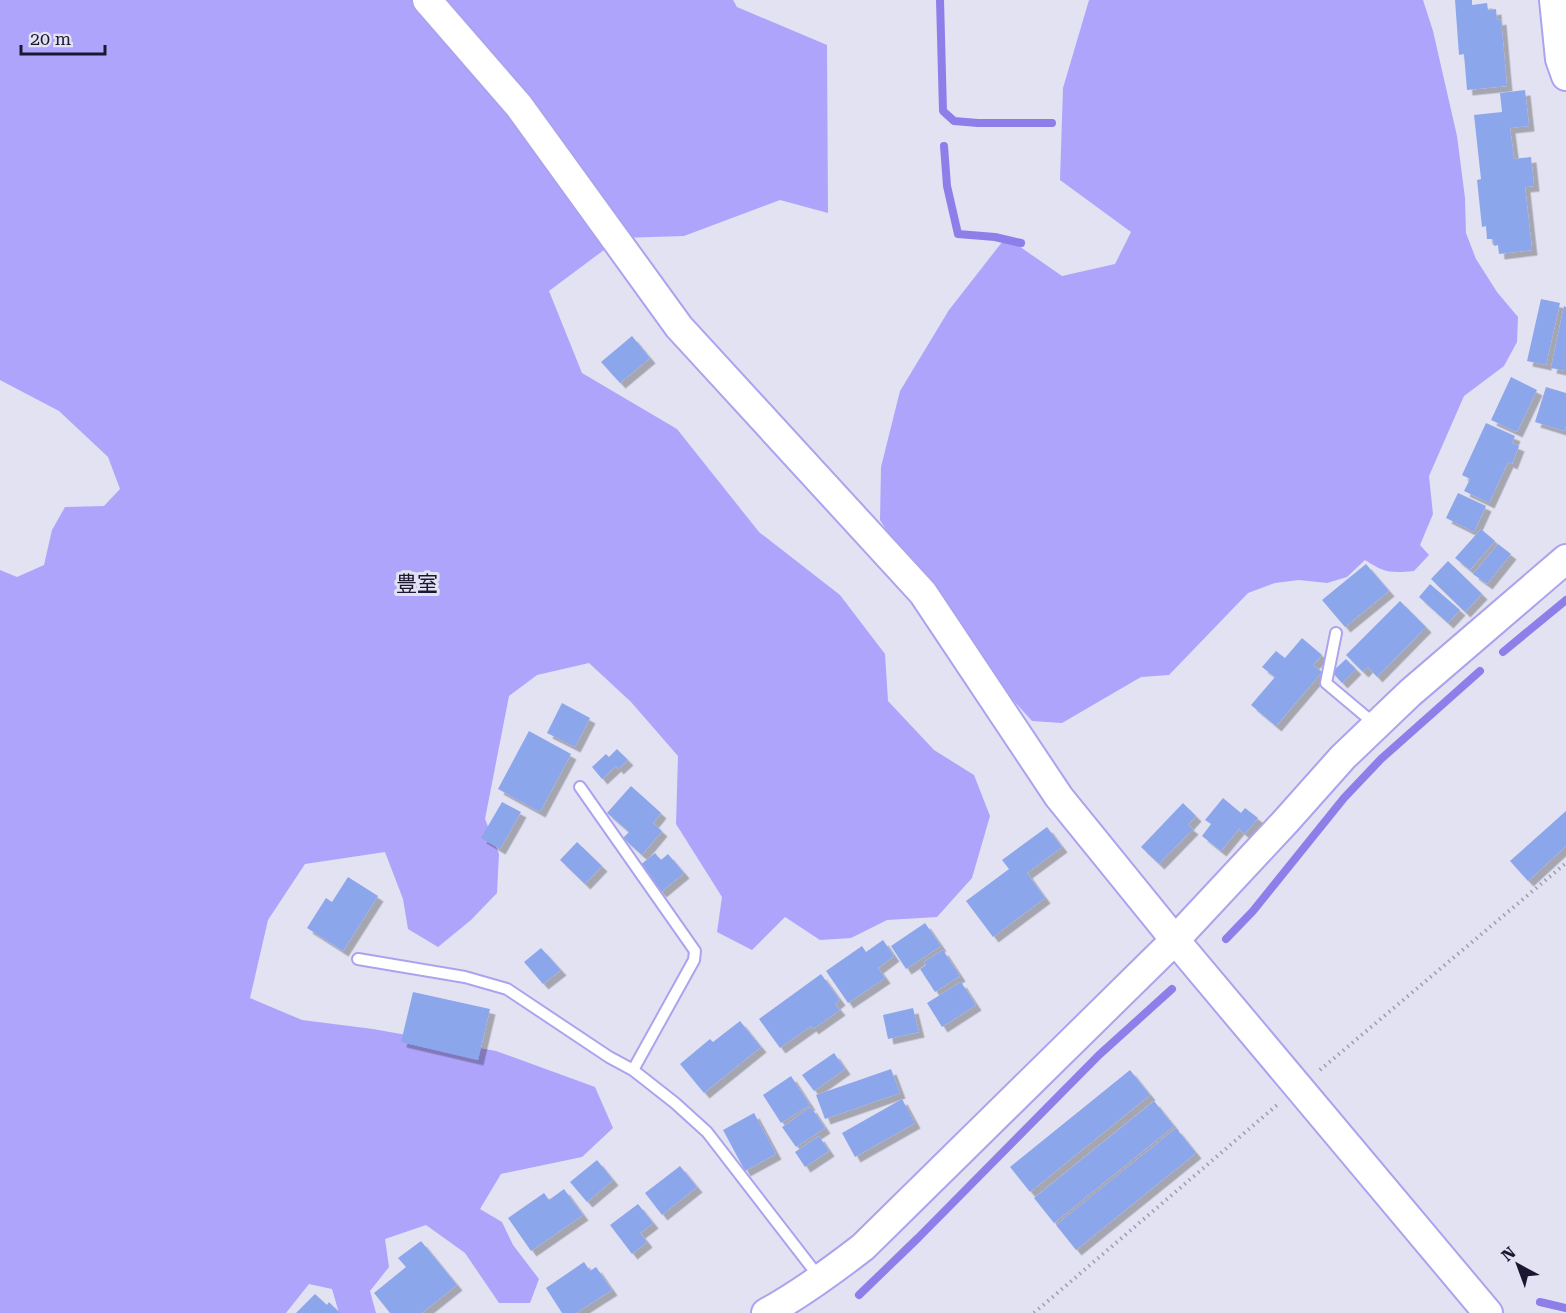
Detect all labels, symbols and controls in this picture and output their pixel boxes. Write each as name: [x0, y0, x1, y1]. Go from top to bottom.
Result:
scale bar: [21, 18, 105, 56]
text: 20 m: [30, 28, 71, 49]
district label: 豊室: [396, 572, 438, 596]
north arrow: [1488, 1235, 1548, 1295]
text: N: [1498, 1243, 1519, 1265]

